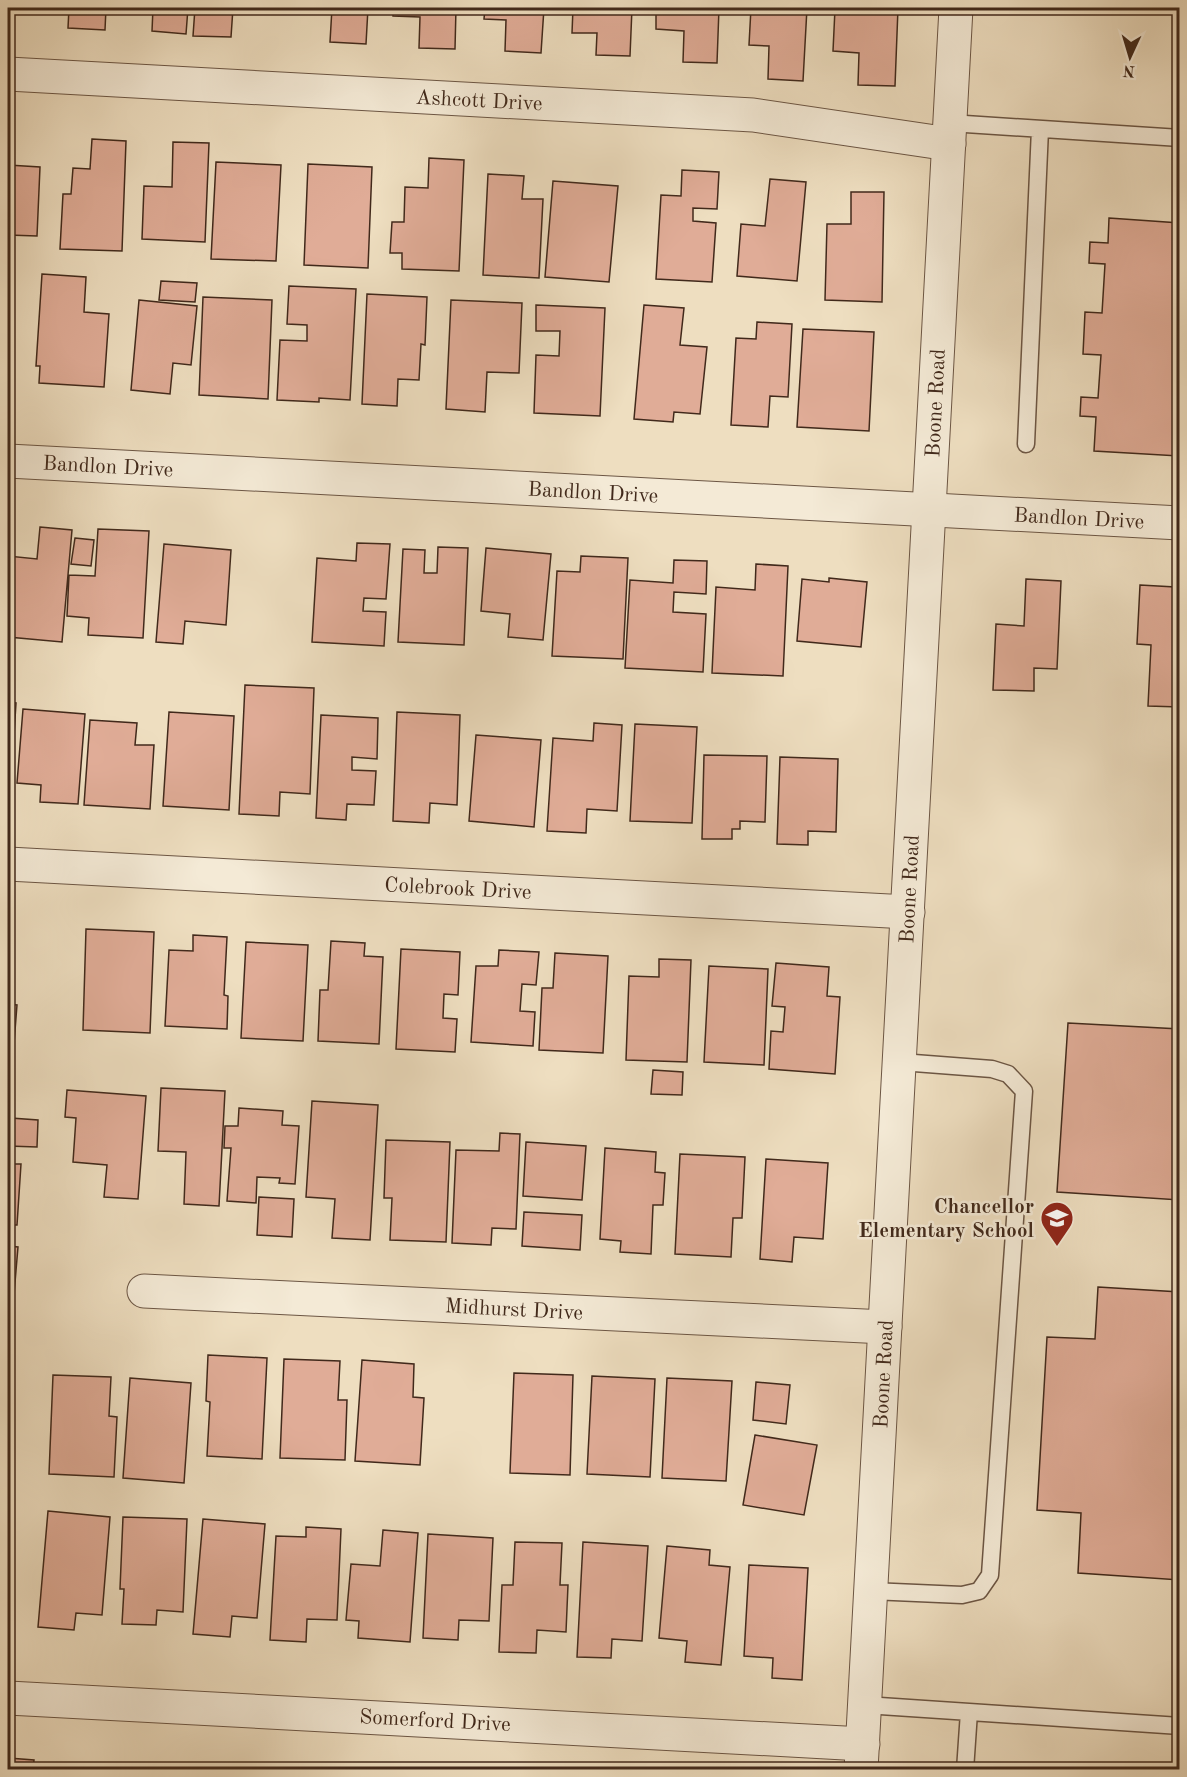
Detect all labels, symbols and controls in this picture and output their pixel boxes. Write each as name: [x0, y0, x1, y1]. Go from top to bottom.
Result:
north arrow: [1100, 27, 1160, 87]
text: N: [1122, 62, 1136, 78]
street label: Ashcott Drive: [415, 88, 543, 115]
street label: Boone Road: [923, 348, 950, 458]
street label: Bandlon Drive: [42, 454, 174, 481]
street label: Bandlon Drive: [527, 480, 659, 507]
street label: Bandlon Drive: [1013, 506, 1145, 533]
street label: Boone Road: [897, 834, 924, 944]
street label: Colebrook Drive: [384, 875, 532, 904]
place label: Chancellor Elementary School: [858, 1197, 1034, 1242]
school or university icon: Chancellor Elementary School: [1039, 1200, 1075, 1247]
street label: Midhurst Drive: [444, 1296, 584, 1325]
street label: Boone Road: [871, 1319, 898, 1429]
street label: Somerford Drive: [359, 1707, 511, 1736]

